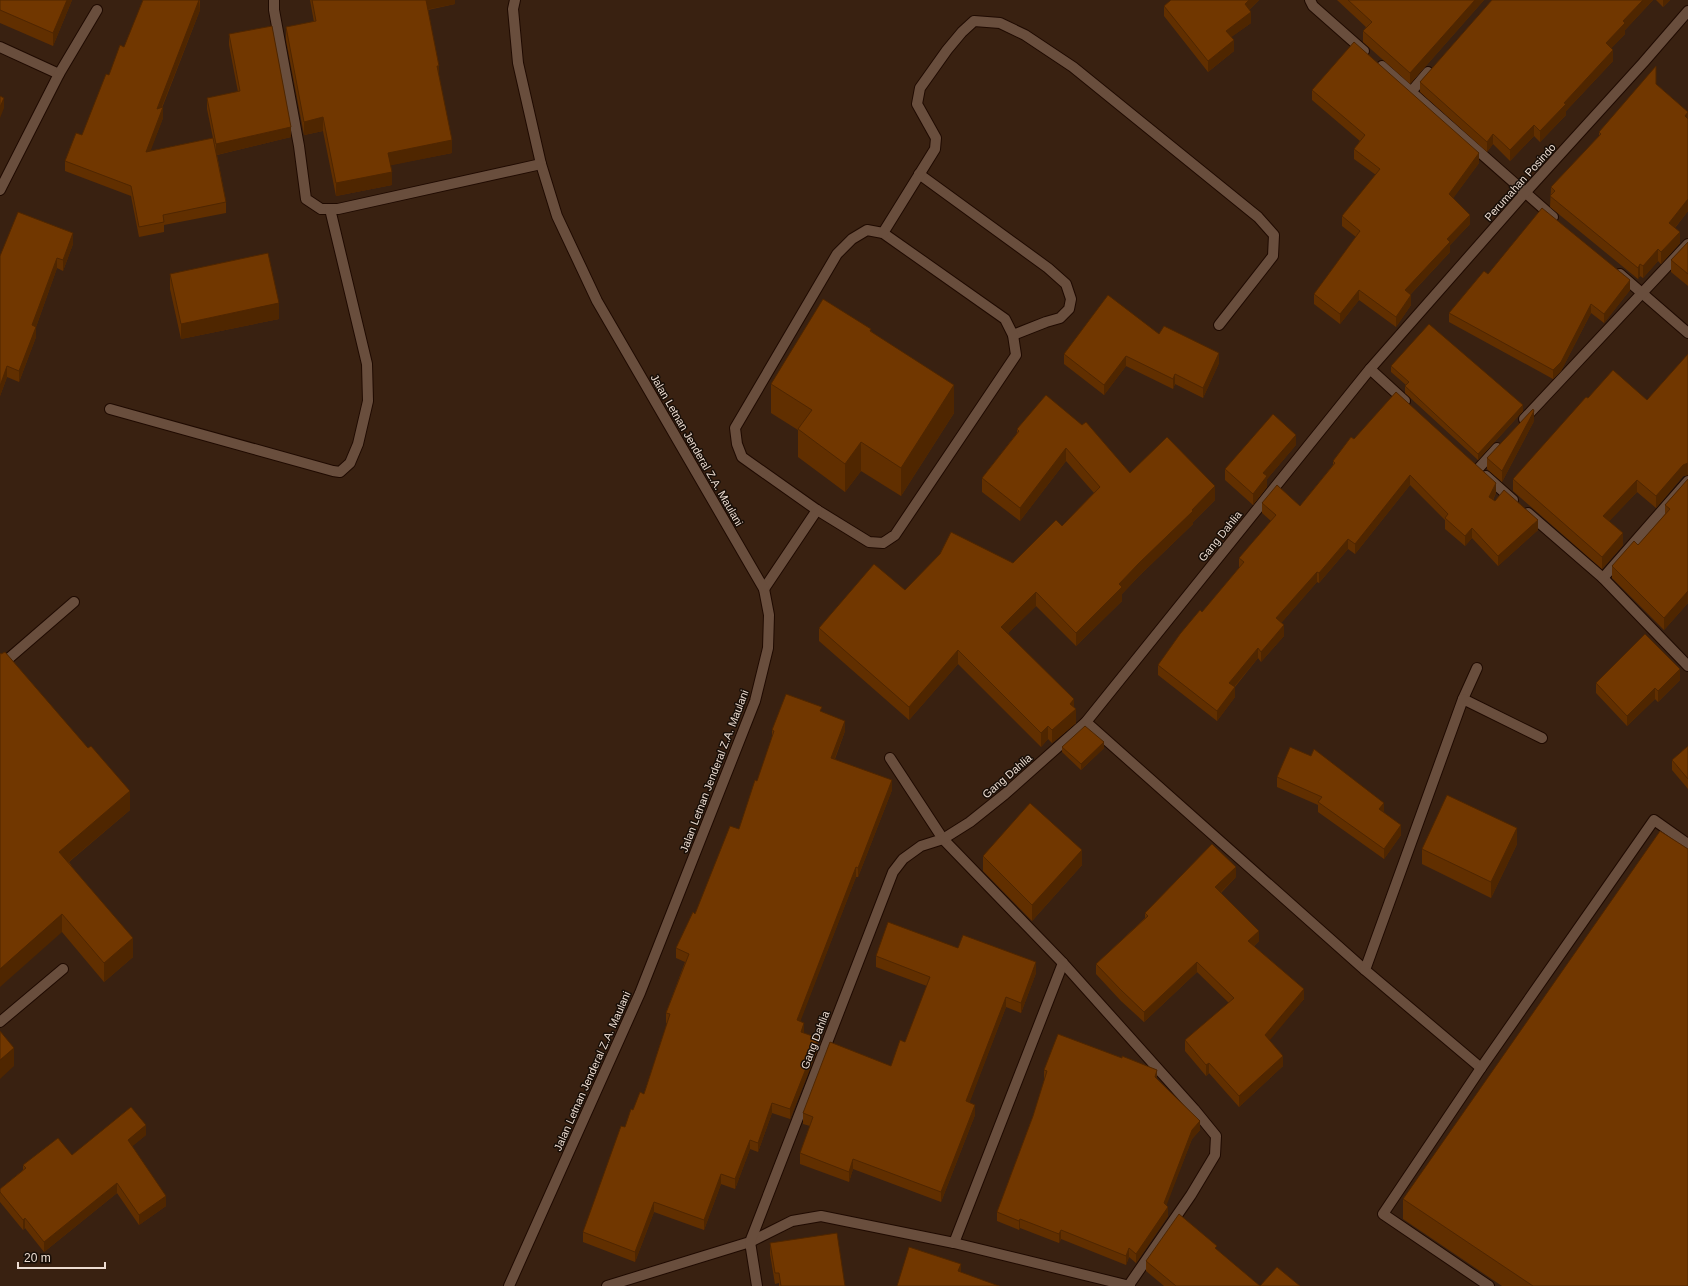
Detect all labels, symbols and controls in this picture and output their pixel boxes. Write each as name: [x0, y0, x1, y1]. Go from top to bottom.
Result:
street label: Perumahan Posindo: [1482, 141, 1558, 223]
street label: Jalan Letnan Jenderal Z.A. Maulani: [649, 372, 745, 528]
street label: Gang Dahlia: [1196, 508, 1244, 564]
street label: Jalan Letnan Jenderal Z.A. Maulani: [677, 688, 751, 854]
street label: Gang Dahlia: [980, 751, 1035, 801]
street label: Jalan Letnan Jenderal Z.A. Maulani: [551, 990, 633, 1152]
street label: Gang Dahlia: [798, 1008, 832, 1071]
scale bar: [18, 1244, 105, 1270]
text: 20 m: [24, 1251, 51, 1265]

